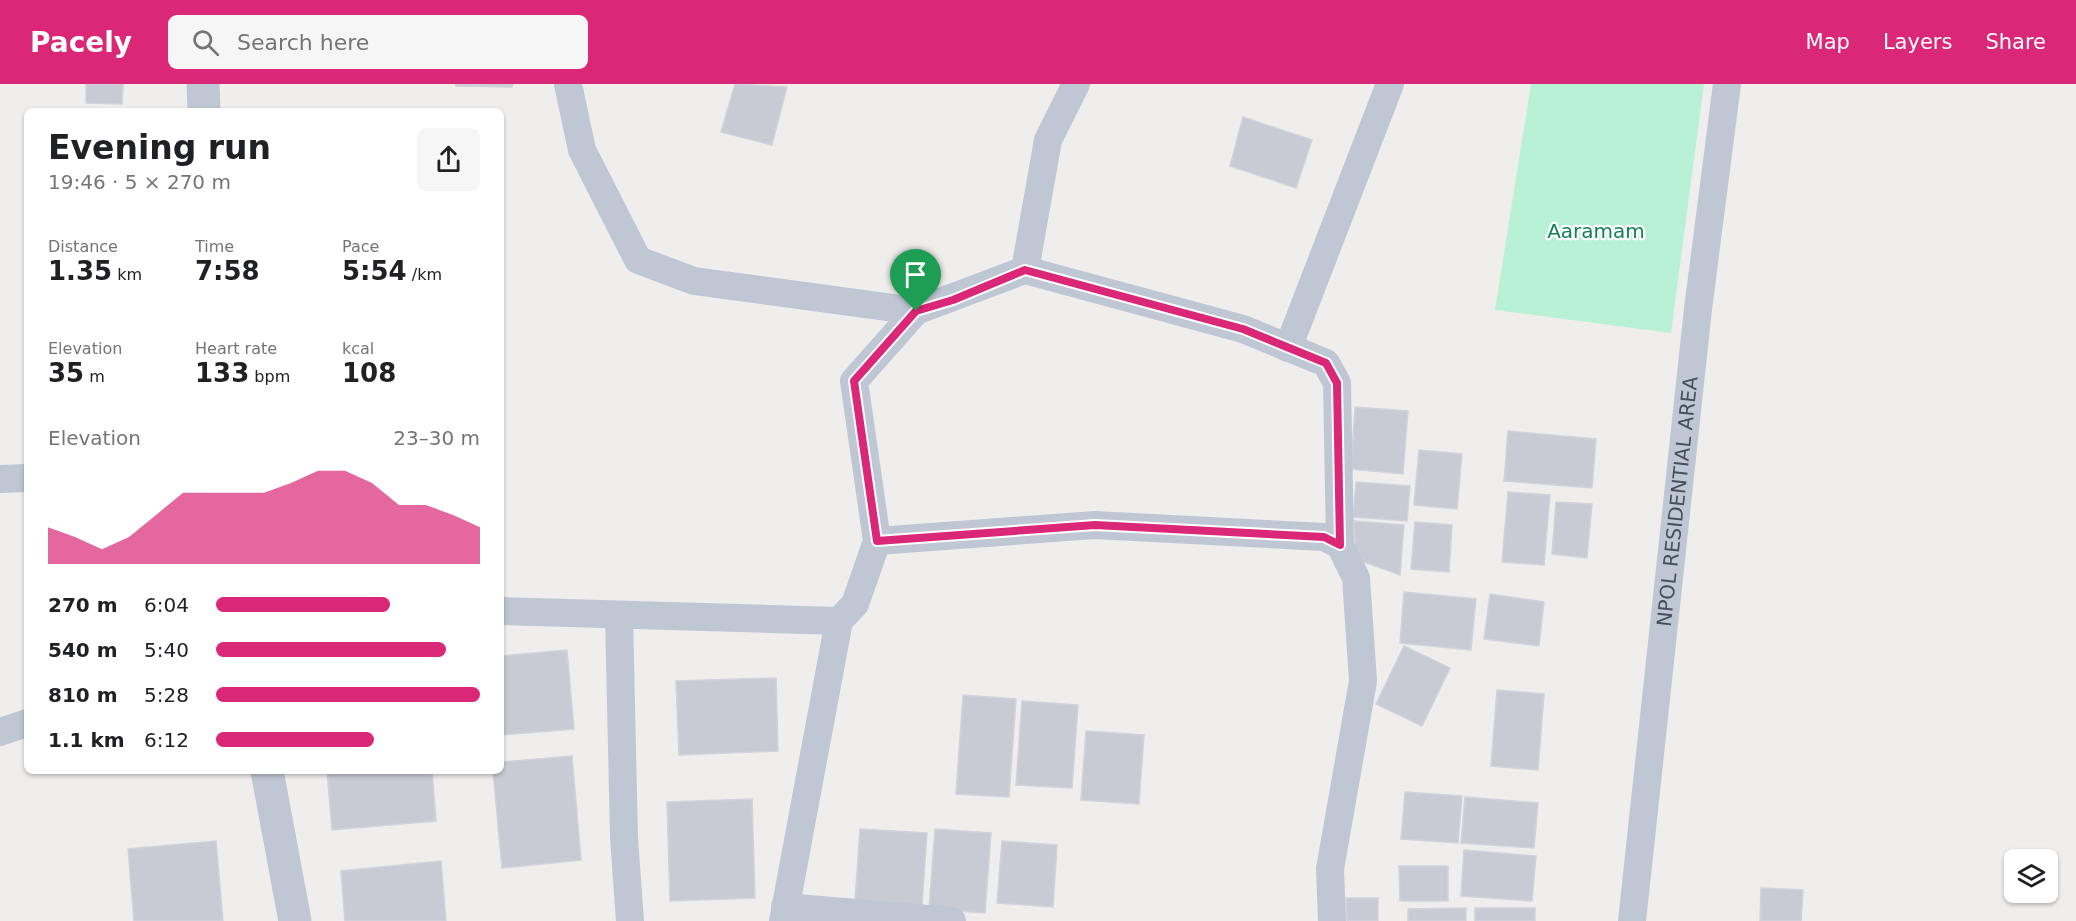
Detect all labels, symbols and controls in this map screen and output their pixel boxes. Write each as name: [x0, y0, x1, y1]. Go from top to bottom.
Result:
search box: [168, 15, 588, 69]
text: Pacely: [30, 26, 132, 59]
icon: search: [189, 26, 222, 59]
text: Search here: [237, 30, 369, 55]
text: Map: [1806, 30, 1850, 54]
text: Layers: [1883, 30, 1952, 54]
text: Share: [1985, 30, 2046, 54]
text: Evening run: [48, 128, 271, 167]
button: share: [417, 128, 480, 191]
text: 19:46 · 5 × 270 m: [48, 170, 231, 194]
park label: Aaramam: [1547, 219, 1645, 243]
text: Distance: [48, 237, 118, 256]
text: Time: [195, 237, 234, 256]
text: Pace: [342, 237, 379, 256]
pin: [890, 249, 941, 311]
text: 1.35: [48, 256, 112, 286]
text: 7:58: [195, 256, 260, 286]
text: 5:54: [342, 256, 407, 286]
icon: arrive: [899, 258, 932, 291]
text: km: [112, 265, 142, 284]
text: /km: [407, 265, 442, 284]
text: Elevation: [48, 339, 122, 358]
text: Heart rate: [195, 339, 277, 358]
text: kcal: [342, 339, 374, 358]
text: 35: [48, 358, 84, 388]
text: 133: [195, 358, 249, 388]
text: 108: [342, 358, 396, 388]
text: m: [84, 367, 105, 386]
text: bpm: [249, 367, 290, 386]
street label: NPOL RESIDENTIAL AREA: [1652, 375, 1703, 628]
text: Elevation: [48, 426, 141, 450]
text: 23–30 m: [393, 426, 480, 450]
text: 270 m: [48, 593, 118, 617]
text: 6:04: [144, 593, 189, 617]
text: 540 m: [48, 638, 118, 662]
text: 5:40: [144, 638, 189, 662]
text: 810 m: [48, 683, 118, 707]
text: 5:28: [144, 683, 189, 707]
text: 1.1 km: [48, 728, 125, 752]
text: 6:12: [144, 728, 189, 752]
map controls: [2004, 849, 2058, 903]
button: layers: [2004, 849, 2058, 903]

